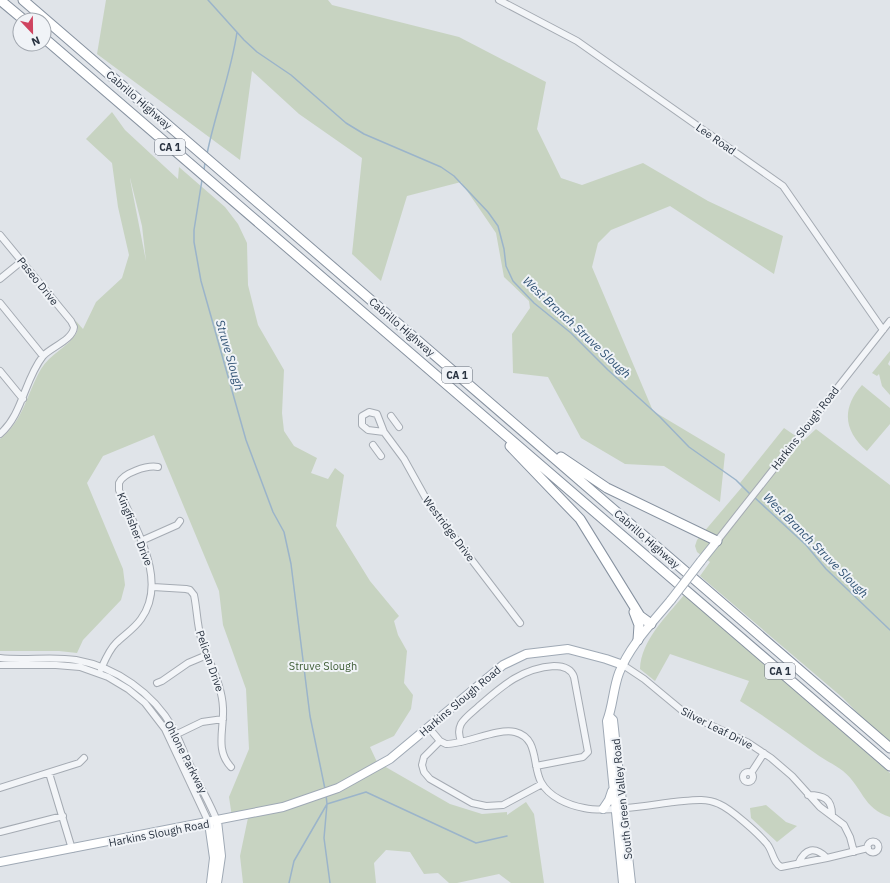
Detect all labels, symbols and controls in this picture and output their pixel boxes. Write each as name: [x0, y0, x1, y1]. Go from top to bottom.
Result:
north arrow: [12, 12, 52, 52]
text: N: [29, 33, 42, 49]
street label: Cabrillo Highway: [103, 68, 175, 133]
street label: Lee Road: [693, 120, 739, 158]
road number: CA 1: [155, 139, 185, 155]
street label: Paseo Drive: [14, 254, 62, 308]
water label: West Branch Struve Slough: [520, 273, 634, 381]
street label: Cabrillo Highway: [366, 295, 438, 360]
water label: Struve Slough: [213, 318, 247, 392]
road number: CA 1: [442, 367, 472, 383]
street label: Harkins Slough Road: [768, 383, 842, 473]
water label: West Branch Struve Slough: [760, 489, 872, 601]
street label: Kingfisher Drive: [114, 490, 156, 568]
street label: Westridge Drive: [420, 494, 478, 564]
street label: Cabrillo Highway: [611, 507, 683, 572]
street label: Pelican Drive: [193, 628, 227, 694]
park label: Struve Slough: [289, 659, 357, 673]
street label: Harkins Slough Road: [416, 663, 504, 739]
road number: CA 1: [765, 663, 795, 679]
street label: Silver Leaf Drive: [679, 704, 755, 752]
street label: Ohlone Parkway: [162, 718, 211, 796]
street label: South Green Valley Road: [609, 738, 635, 860]
street label: Harkins Slough Road: [108, 816, 210, 850]

